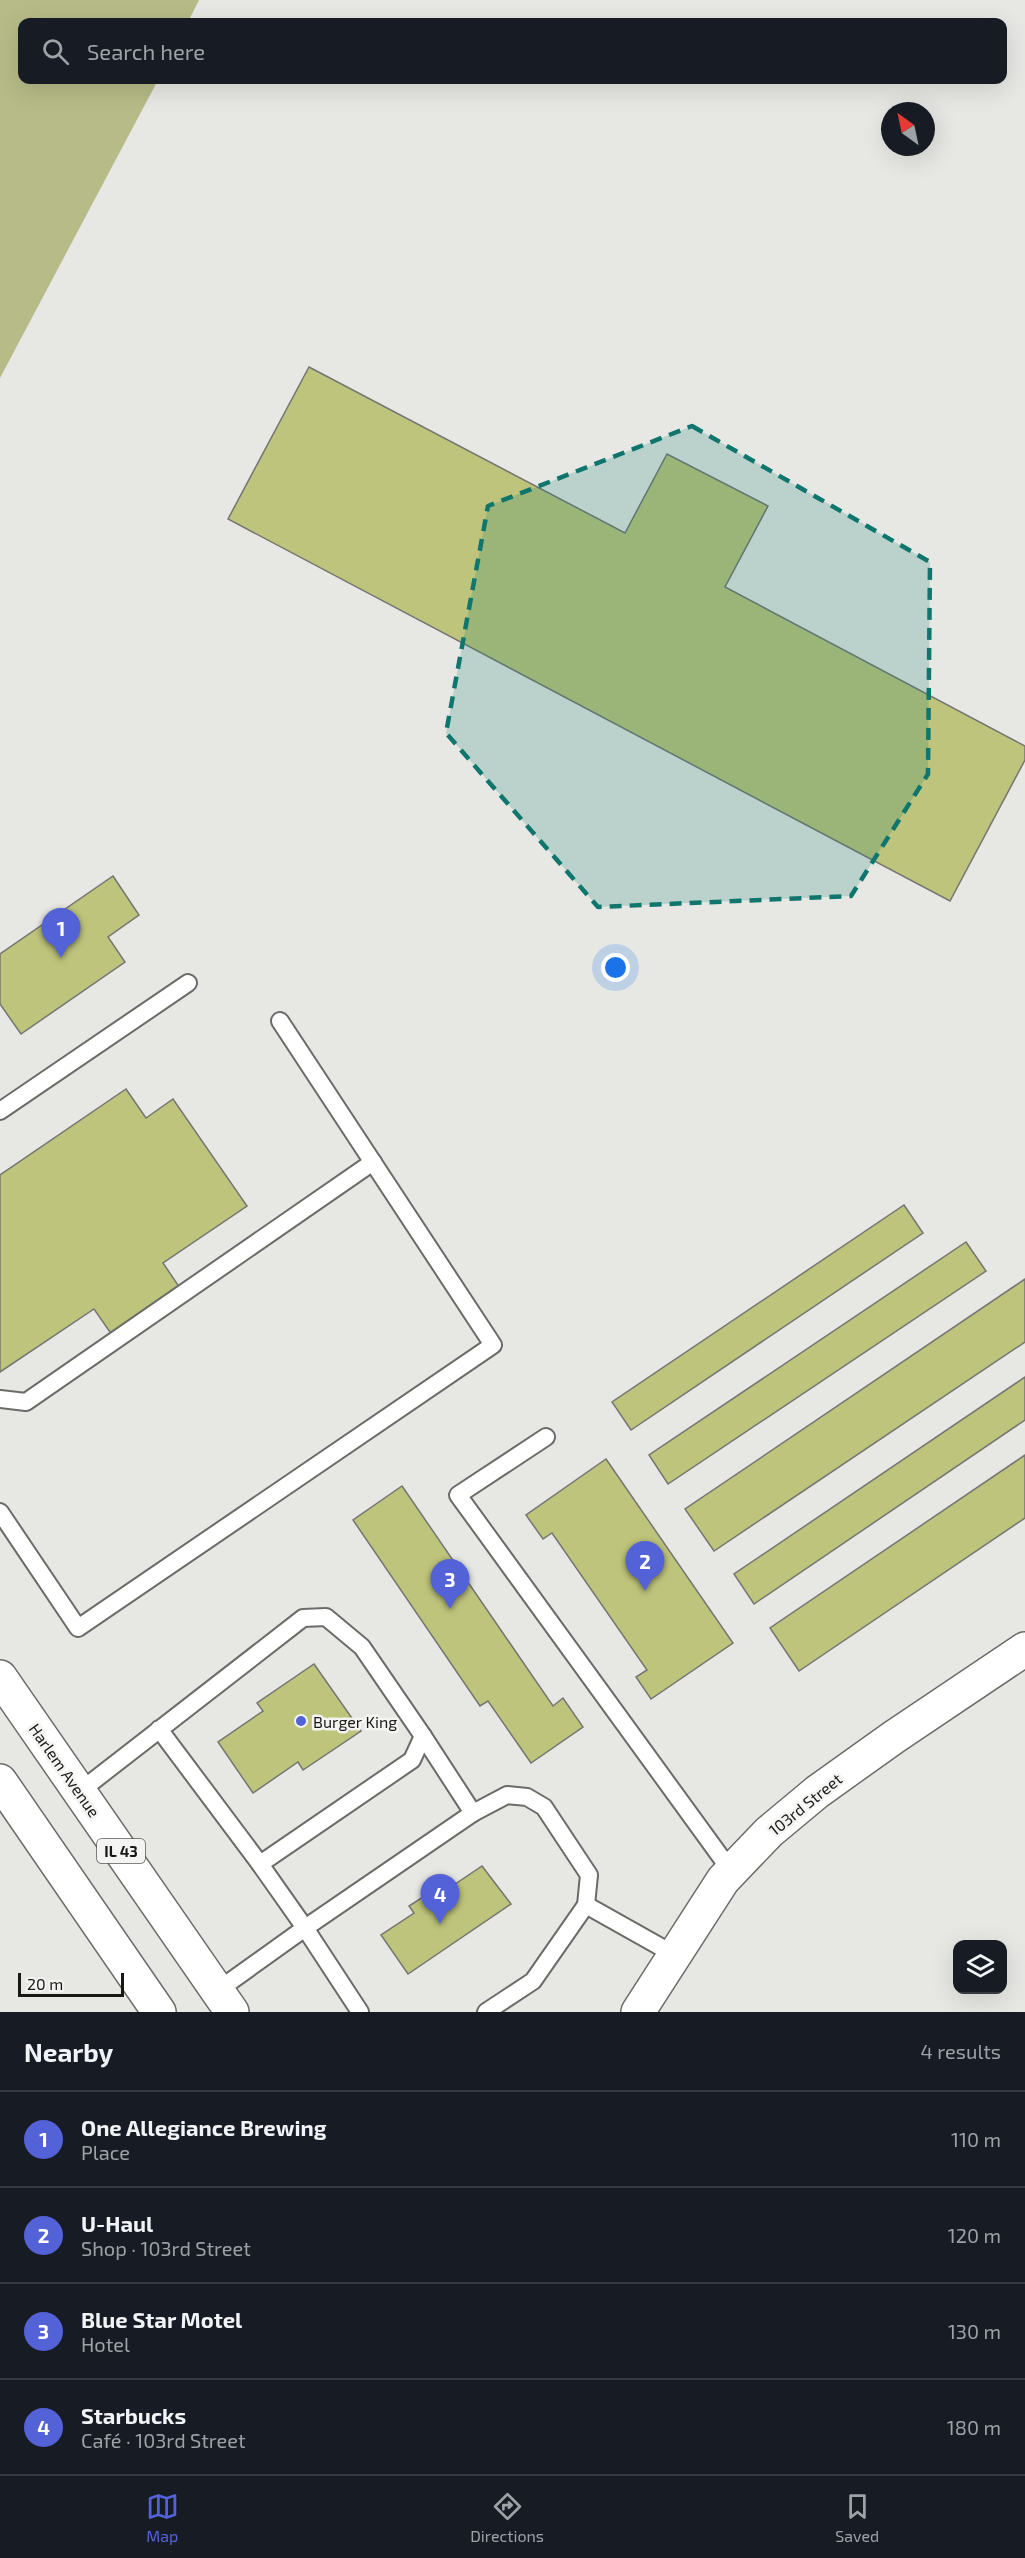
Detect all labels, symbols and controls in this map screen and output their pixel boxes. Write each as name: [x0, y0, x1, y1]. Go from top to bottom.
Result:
search box: [18, 18, 1007, 84]
icon: search: [39, 35, 72, 68]
text: Search here: [87, 38, 205, 64]
north arrow: [881, 102, 935, 156]
pin: 1: [42, 908, 80, 958]
your location: [601, 953, 630, 982]
pin: 2: [626, 1542, 664, 1591]
pin: 3: [430, 1560, 470, 1609]
place label: Burger King: [313, 1712, 397, 1731]
marker: Burger King: [294, 1714, 308, 1728]
street label: Harlem Avenue: [26, 1719, 104, 1821]
street label: 103rd Street: [765, 1769, 845, 1839]
road number: IL 43: [97, 1839, 145, 1863]
pin: 4: [420, 1874, 460, 1924]
map controls: [953, 1940, 1007, 1994]
button: layers: [953, 1940, 1007, 1994]
scale bar: [18, 1970, 124, 1998]
text: 20 m: [27, 1974, 63, 1993]
text: Nearby: [24, 2036, 113, 2067]
text: 4 results: [921, 2039, 1001, 2063]
text: One Allegiance Brewing: [81, 2114, 326, 2140]
text: 1: [39, 2127, 48, 2151]
text: 110 m: [951, 2127, 1001, 2151]
text: Place: [81, 2140, 130, 2164]
text: U-Haul: [81, 2210, 153, 2236]
text: 2: [38, 2223, 49, 2247]
text: 120 m: [948, 2223, 1001, 2247]
text: Shop · 103rd Street: [81, 2236, 251, 2260]
text: Blue Star Motel: [81, 2306, 242, 2332]
text: 3: [38, 2319, 49, 2343]
text: 130 m: [948, 2319, 1001, 2343]
text: Hotel: [81, 2332, 130, 2356]
text: Starbucks: [81, 2402, 186, 2428]
text: 4: [37, 2415, 50, 2439]
text: 180 m: [947, 2415, 1001, 2439]
text: Café · 103rd Street: [81, 2428, 246, 2452]
tab: Map: [146, 2490, 179, 2545]
tab: Directions: [470, 2490, 544, 2545]
tab: Saved: [835, 2490, 879, 2545]

